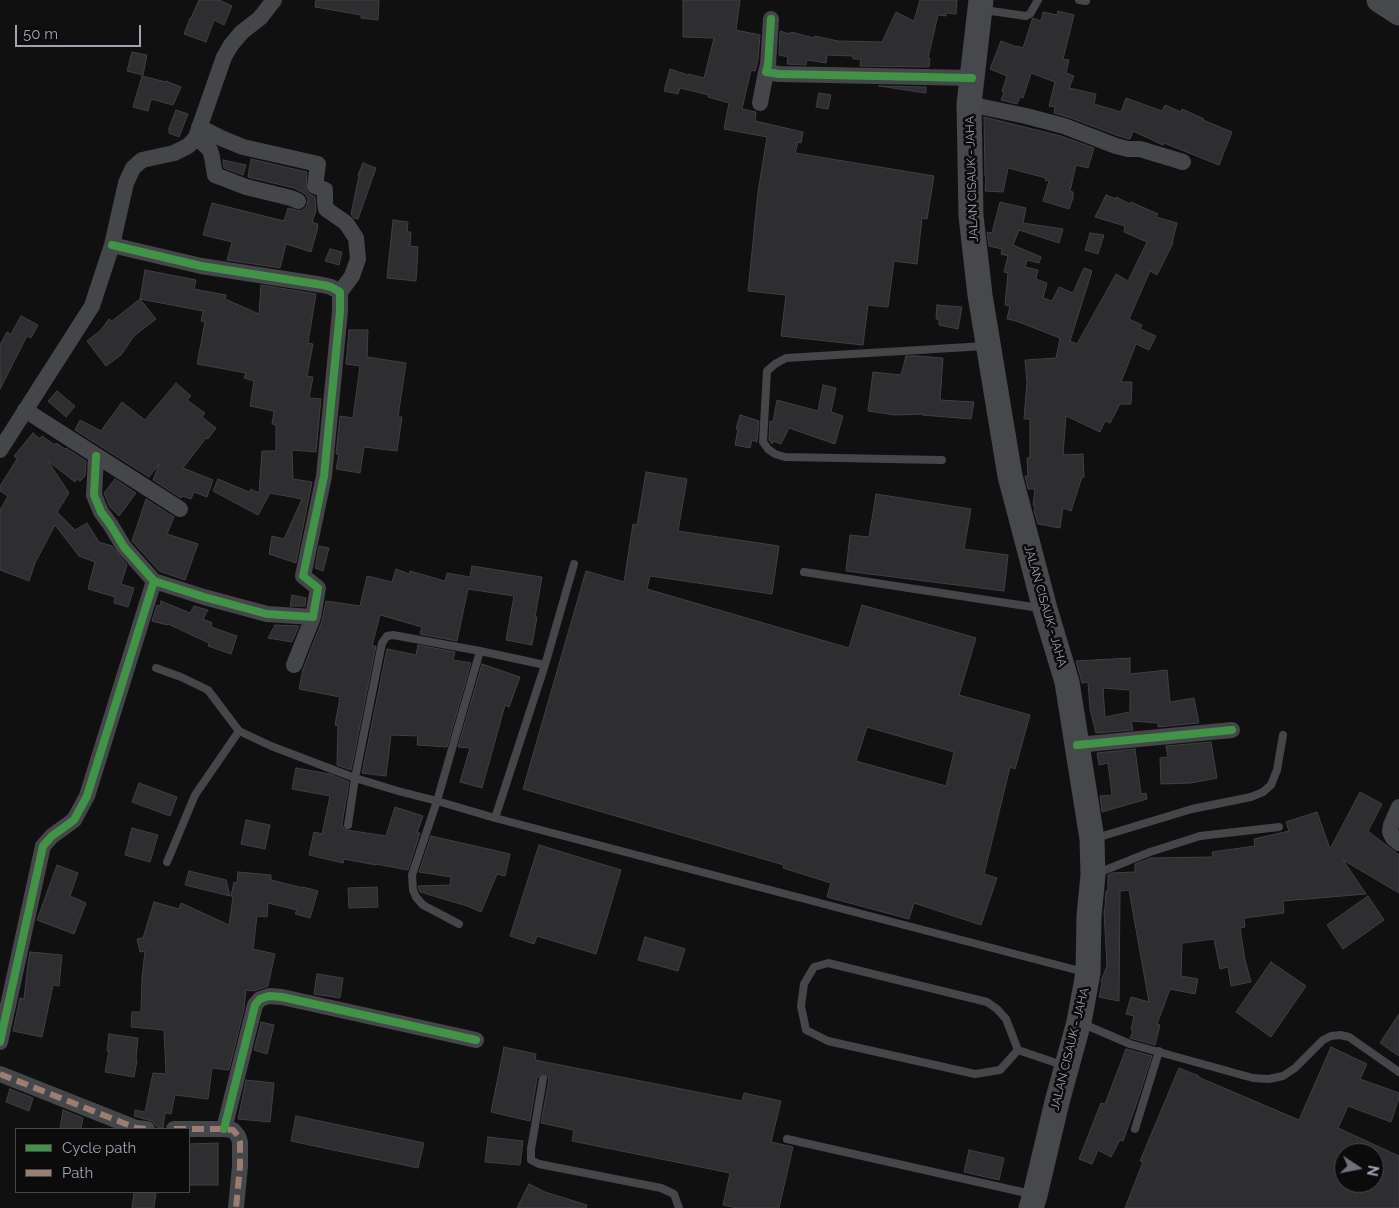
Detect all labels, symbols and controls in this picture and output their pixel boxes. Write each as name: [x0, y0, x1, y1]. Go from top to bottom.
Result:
scale bar: [18, 15, 144, 47]
text: 50 m: [23, 25, 58, 43]
street label: JALAN CISAUK - JAHA: [963, 116, 981, 242]
street label: JALAN CISAUK - JAHA: [1021, 544, 1069, 668]
street label: JALAN CISAUK - JAHA: [1048, 986, 1092, 1112]
legend: [15, 1128, 190, 1193]
text: Cycle path: [62, 1139, 136, 1157]
north arrow: [1334, 1143, 1384, 1193]
text: Path: [62, 1164, 93, 1182]
text: N: [1364, 1164, 1382, 1177]

